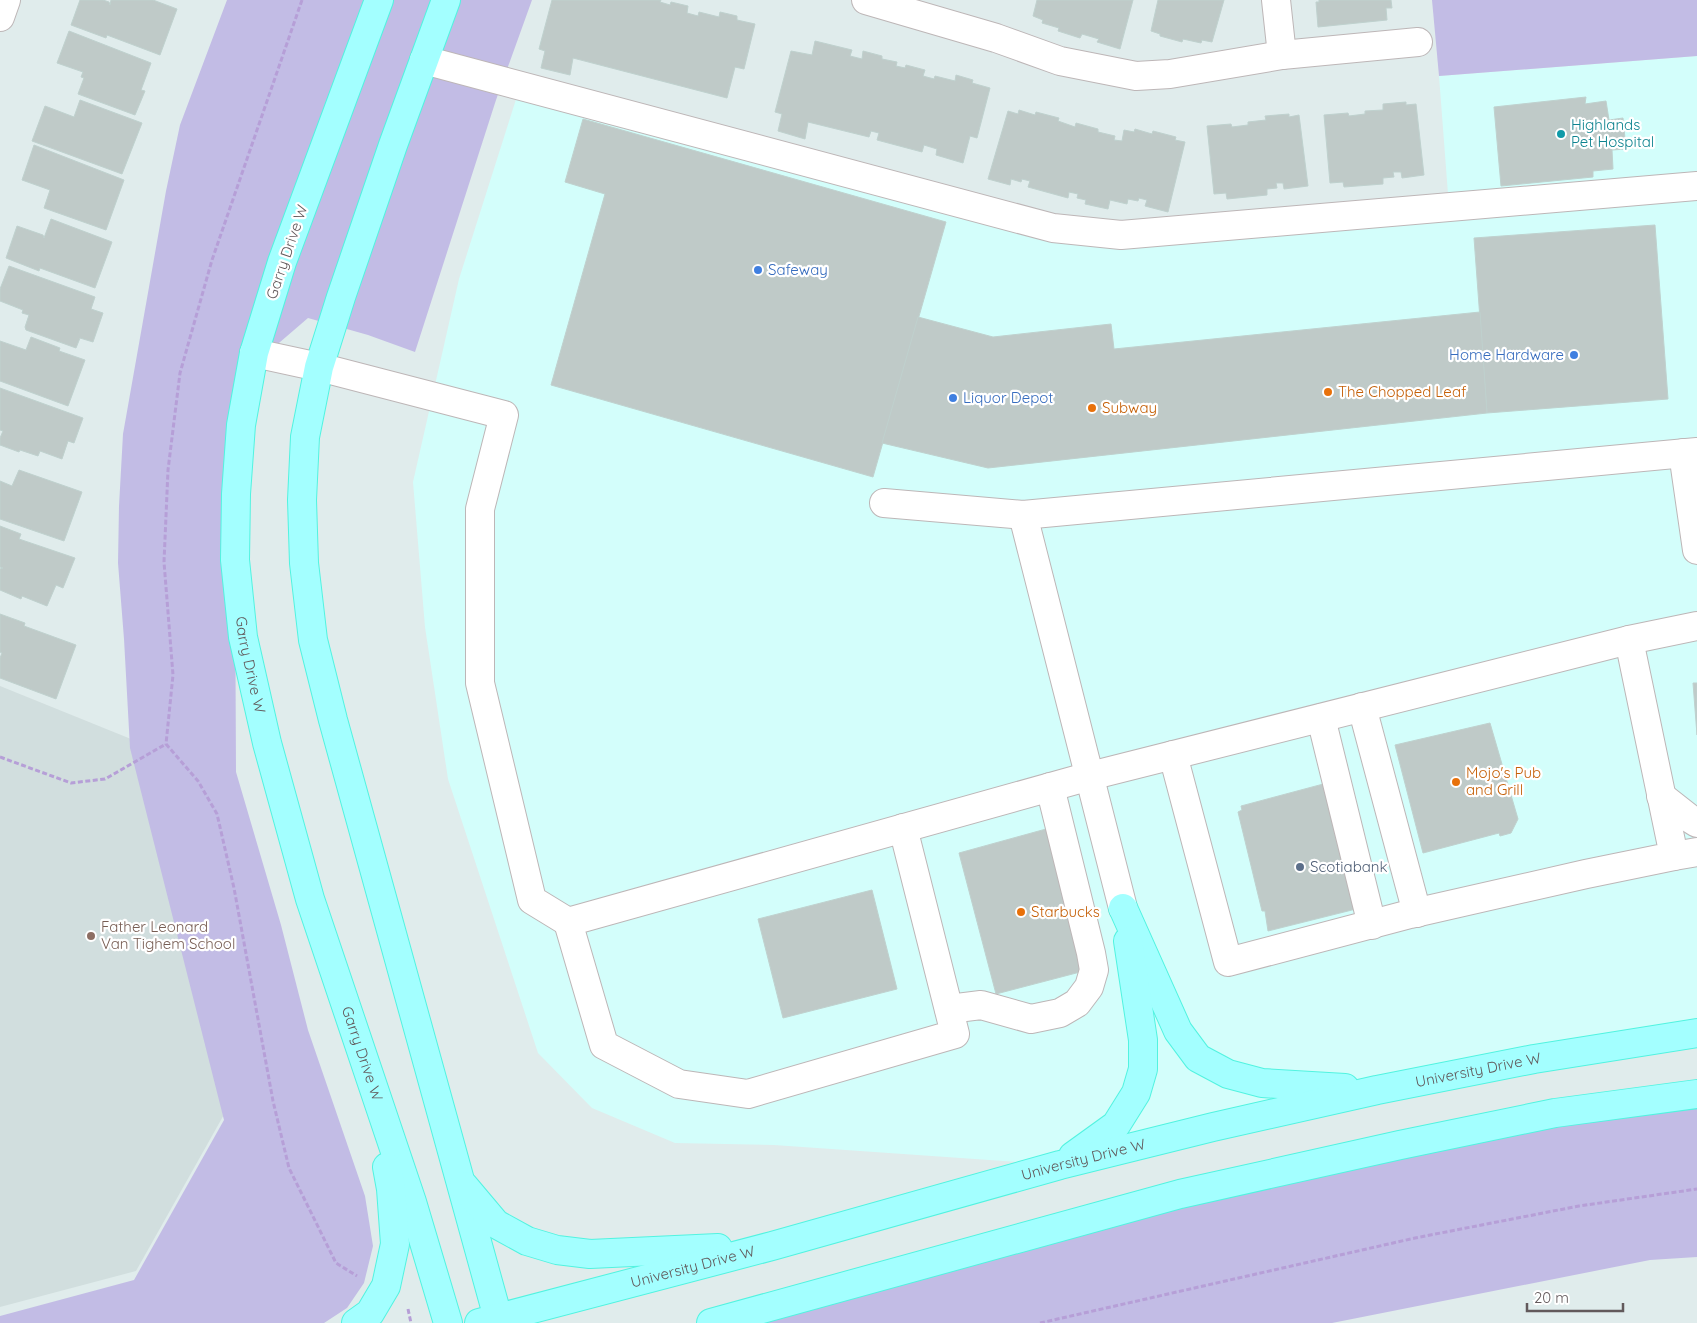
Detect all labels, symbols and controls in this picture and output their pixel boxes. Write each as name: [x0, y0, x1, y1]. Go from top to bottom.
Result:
place label: Highlands Pet Hospital: [1571, 115, 1654, 151]
marker: Highlands Pet Hospital: [1555, 128, 1567, 140]
street label: Garry Drive W: [261, 202, 312, 302]
place label: Safeway: [768, 260, 828, 279]
marker: Safeway: [752, 264, 764, 276]
place label: Home Hardware: [1449, 345, 1564, 364]
marker: Home Hardware: [1568, 349, 1580, 361]
place label: The Chopped Leaf: [1338, 382, 1467, 401]
marker: The Chopped Leaf: [1322, 386, 1334, 398]
place label: Liquor Depot: [963, 388, 1053, 407]
marker: Liquor Depot: [947, 392, 959, 404]
place label: Subway: [1102, 398, 1157, 417]
marker: Subway: [1086, 402, 1098, 414]
street label: Garry Drive W: [232, 615, 270, 716]
place label: Mojo's Pub and Grill: [1466, 763, 1541, 799]
marker: Mojo's Pub and Grill: [1450, 776, 1462, 788]
place label: Scotiabank: [1310, 857, 1388, 876]
marker: Scotiabank: [1294, 861, 1306, 873]
place label: Starbucks: [1031, 902, 1100, 921]
marker: Starbucks: [1015, 906, 1027, 918]
place label: Father Leonard Van Tighem School: [101, 917, 235, 953]
marker: Father Leonard Van Tighem School: [85, 930, 97, 942]
street label: Garry Drive W: [338, 1004, 387, 1104]
street label: University Drive W: [1414, 1048, 1543, 1091]
street label: University Drive W: [1019, 1134, 1148, 1184]
street label: University Drive W: [629, 1241, 757, 1292]
scale bar: [1527, 1280, 1623, 1312]
text: 20 m: [1534, 1288, 1569, 1307]

